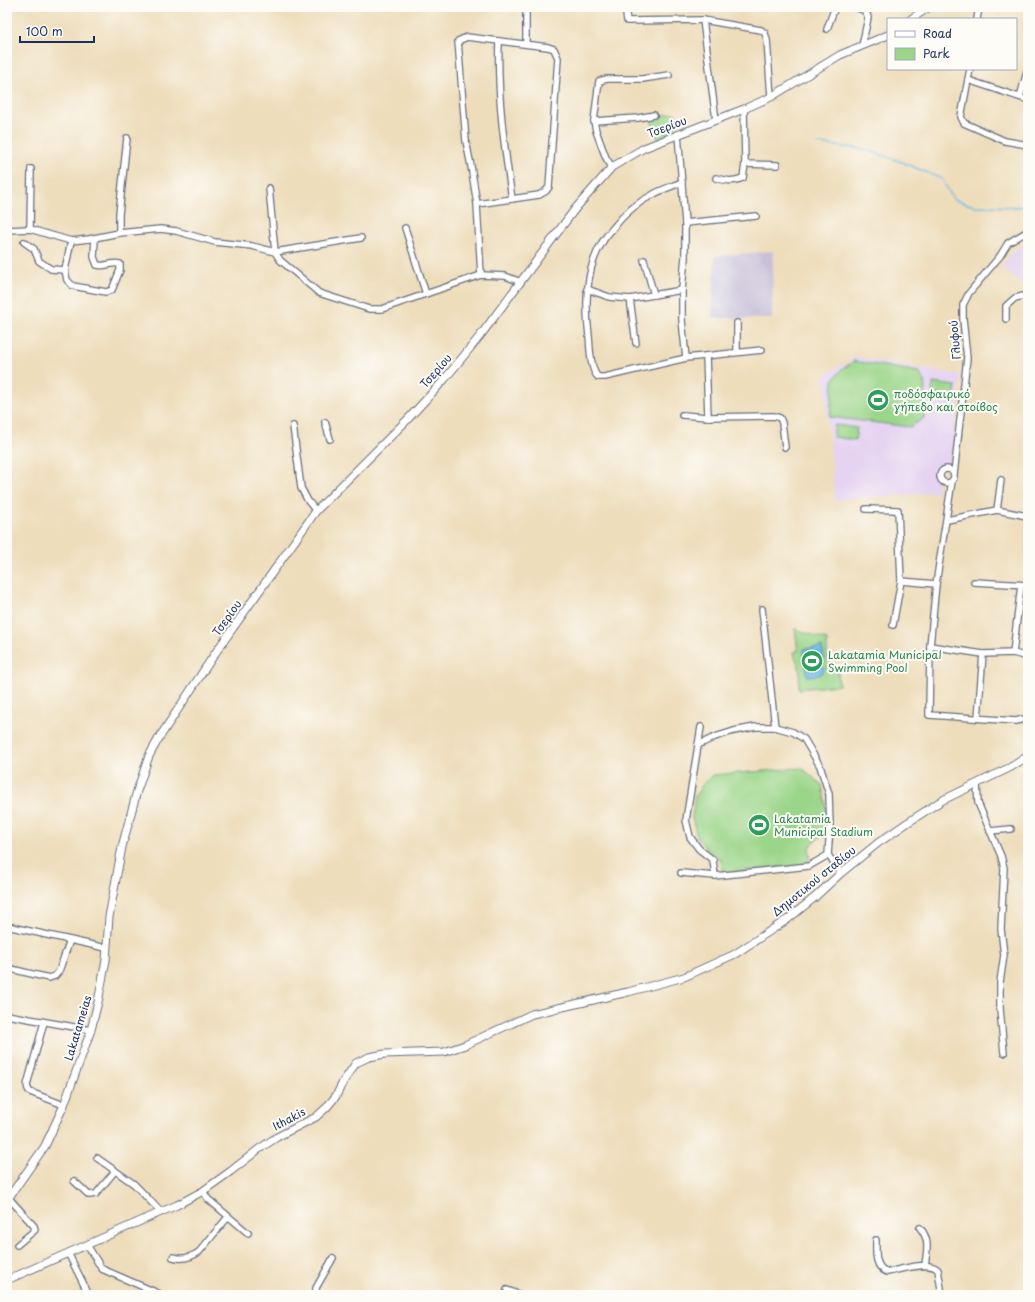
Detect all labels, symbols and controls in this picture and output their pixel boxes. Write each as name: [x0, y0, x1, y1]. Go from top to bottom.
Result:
scale bar: [20, 18, 94, 44]
legend: [887, 18, 1017, 70]
text: 100 m: [26, 22, 63, 40]
text: Road: [923, 24, 952, 42]
text: Park: [923, 44, 950, 62]
street label: Τσερίου: [645, 111, 689, 142]
street label: Γλυφού: [944, 320, 965, 360]
street label: Τσερίου: [416, 350, 455, 392]
place label: ποδόσφαιρικό γήπεδο και στοίβος: [894, 385, 998, 415]
sports icon: ποδόσφαιρικό γήπεδο και στοίβος: [865, 387, 891, 413]
street label: Τσερίου: [208, 596, 245, 639]
place label: Lakatamia Municipal Swimming Pool: [828, 646, 942, 676]
sports icon: Lakatamia Municipal Swimming Pool: [799, 648, 825, 674]
place label: Lakatamia Municipal Stadium: [774, 810, 873, 840]
sports icon: Lakatamia Municipal Stadium: [746, 812, 772, 838]
street label: Δημοτικού σταδίου: [768, 841, 859, 920]
street label: Lakatameias: [60, 993, 96, 1063]
street label: Ithakis: [269, 1103, 308, 1134]

